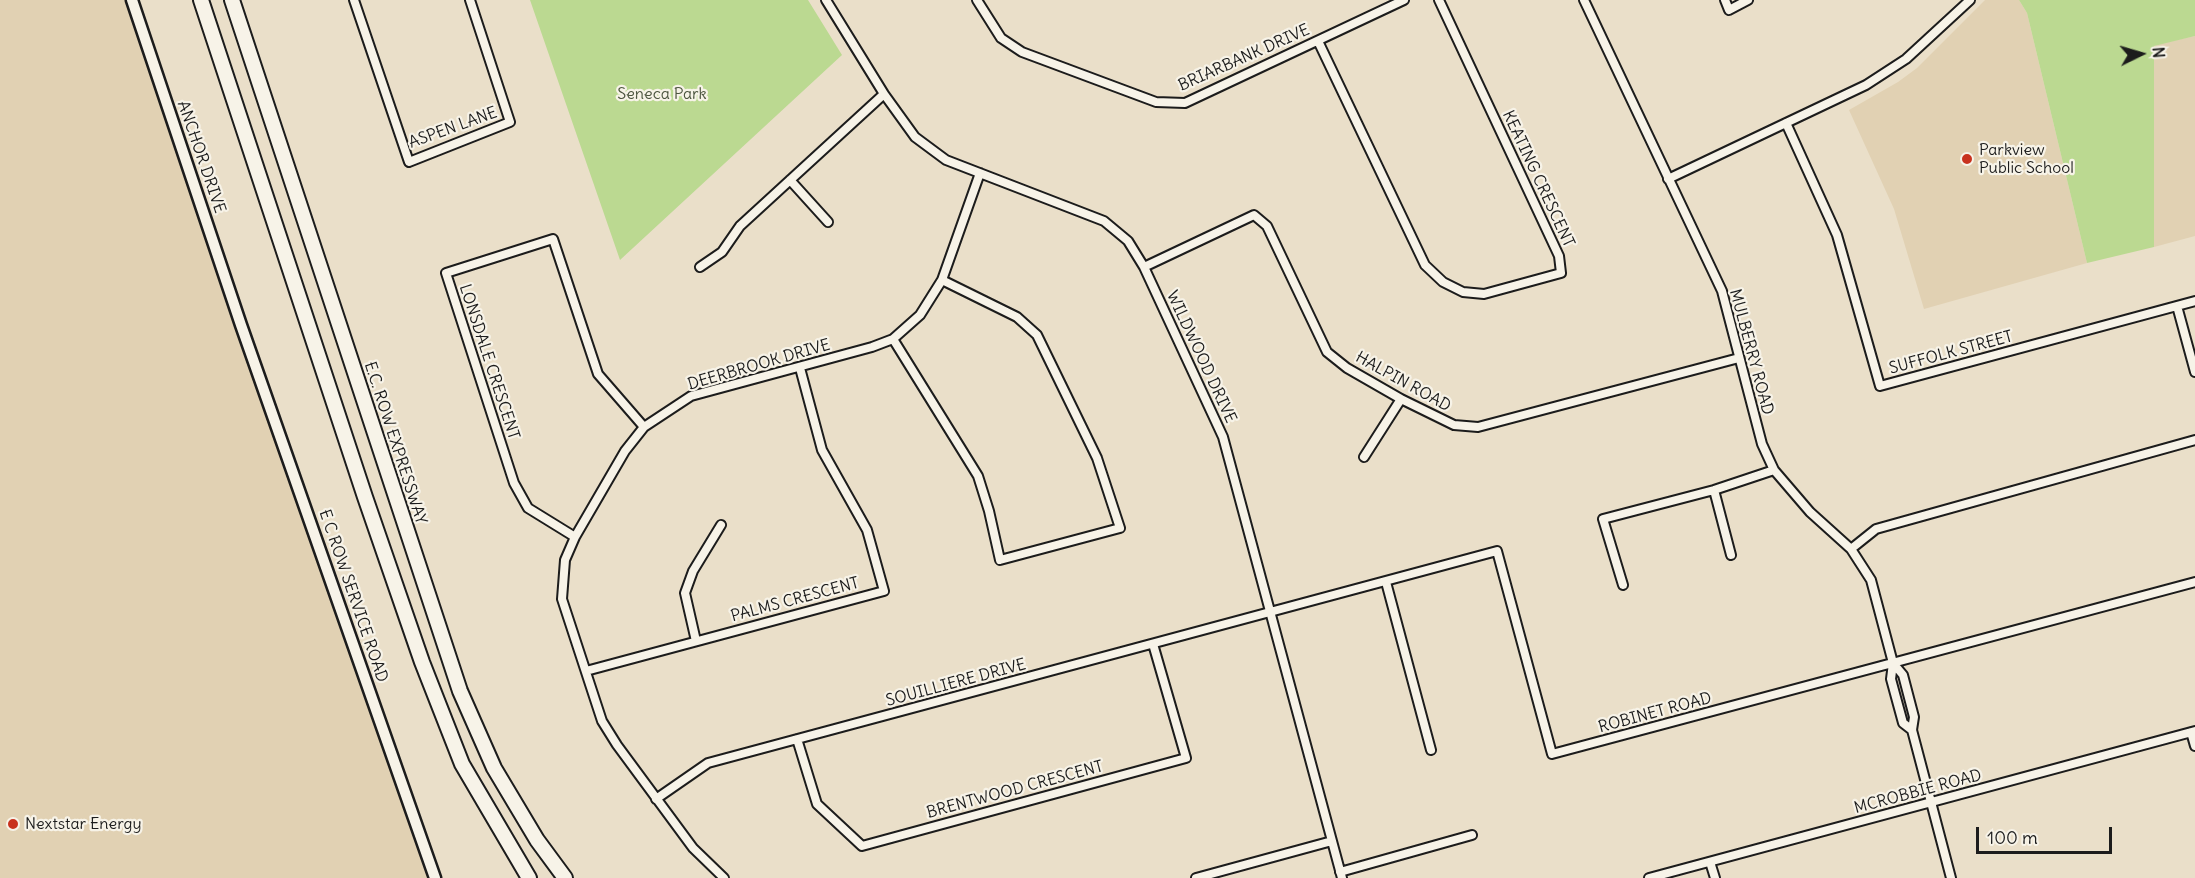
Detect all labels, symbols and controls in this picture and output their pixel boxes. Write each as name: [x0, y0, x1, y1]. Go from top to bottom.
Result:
street label: BRIARBANK DRIVE: [1175, 20, 1313, 96]
north arrow: [2111, 24, 2171, 84]
text: N: [2148, 46, 2169, 59]
park label: Seneca Park: [617, 84, 707, 104]
street label: ANCHOR DRIVE: [173, 98, 229, 216]
street label: ASPEN LANE: [406, 103, 500, 153]
street label: KEATING CRESCENT: [1498, 108, 1578, 250]
place label: Parkview Public School: [1979, 140, 2074, 178]
marker: Parkview Public School: [1960, 152, 1974, 166]
street label: LONSDALE CRESCENT: [455, 282, 523, 442]
street label: MULBERRY ROAD: [1725, 287, 1777, 417]
street label: WILDWOOD DRIVE: [1162, 288, 1240, 426]
street label: SUFFOLK STREET: [1887, 327, 2015, 379]
street label: DEERBROOK DRIVE: [686, 335, 832, 395]
street label: HALPIN ROAD: [1352, 348, 1454, 416]
street label: E.C. ROW EXPRESSWAY: [360, 359, 430, 527]
street label: E C ROW SERVICE ROAD: [314, 507, 392, 685]
street label: PALMS CRESCENT: [729, 574, 861, 626]
street label: SOUILLIERE DRIVE: [884, 655, 1028, 711]
street label: ROBINET ROAD: [1596, 689, 1714, 737]
street label: BRENTWOOD CRESCENT: [925, 757, 1105, 823]
street label: MCROBBIE ROAD: [1852, 766, 1984, 818]
place label: Nextstar Energy: [25, 814, 142, 834]
scale bar: [1979, 815, 2116, 853]
marker: Nextstar Energy: [6, 817, 20, 831]
text: 100 m: [1987, 826, 2038, 849]

